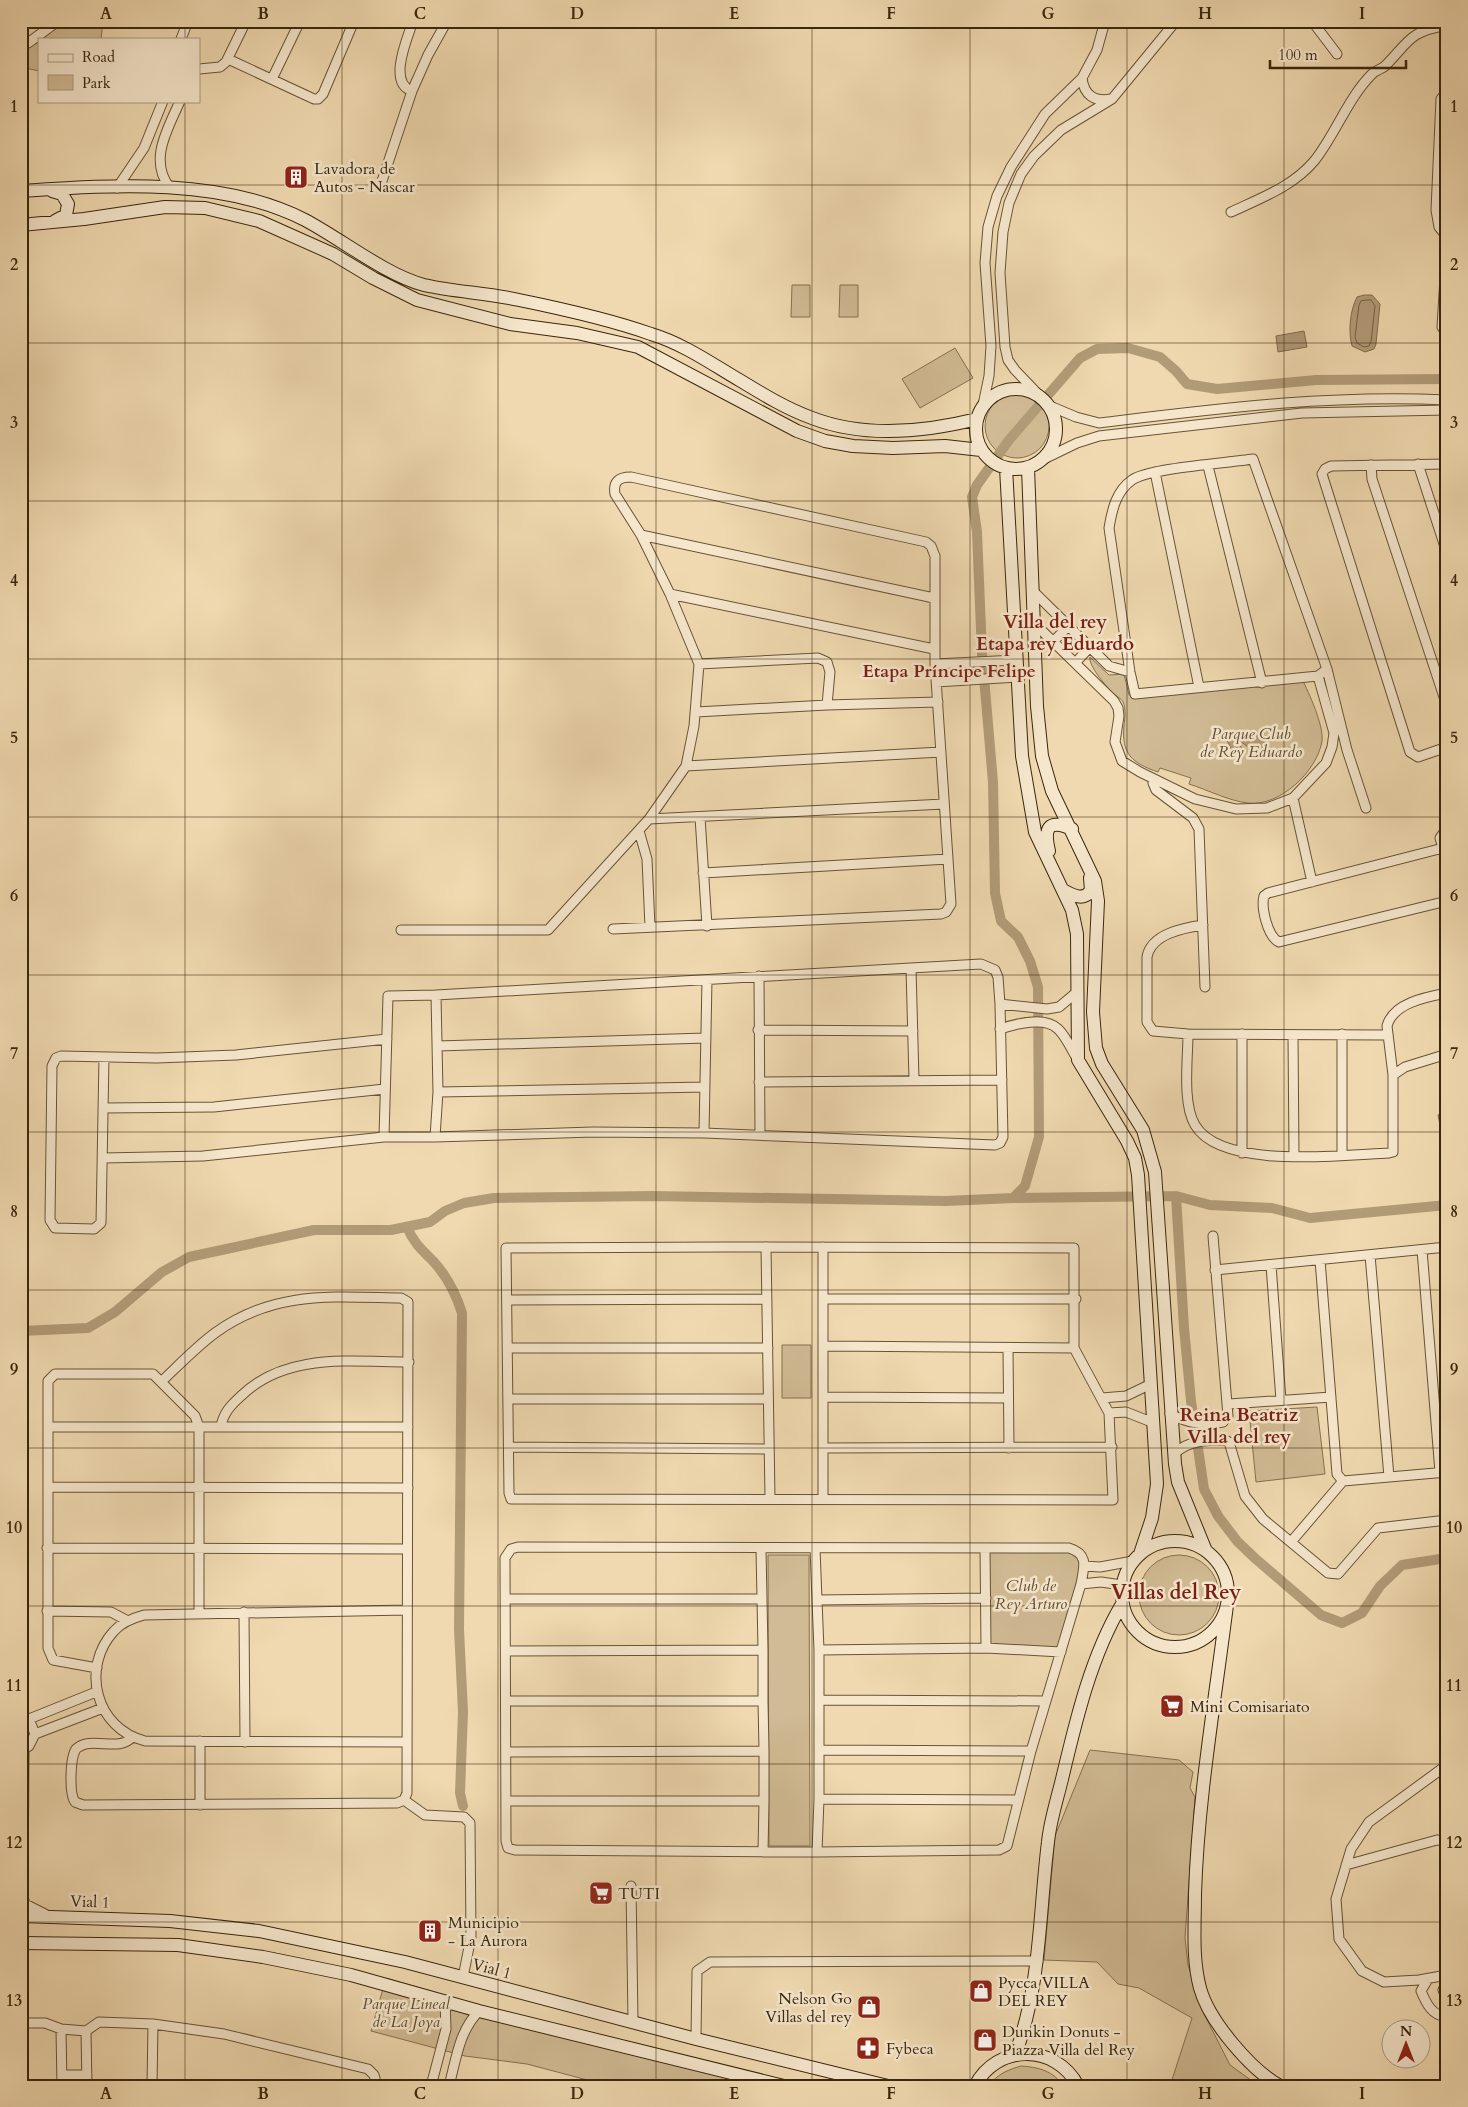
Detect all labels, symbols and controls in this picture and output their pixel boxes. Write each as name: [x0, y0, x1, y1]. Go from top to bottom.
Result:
text: A: [100, 3, 112, 25]
text: B: [257, 3, 269, 25]
text: C: [414, 3, 426, 25]
text: D: [570, 3, 584, 25]
text: E: [729, 3, 739, 25]
text: F: [886, 3, 896, 25]
text: G: [1041, 3, 1055, 25]
text: H: [1198, 3, 1212, 25]
text: I: [1359, 3, 1365, 25]
legend: [38, 38, 200, 102]
scale bar: [1270, 38, 1407, 70]
text: 100 m: [1278, 45, 1318, 65]
text: Road: [82, 47, 115, 67]
text: Park: [82, 73, 111, 93]
text: 1: [10, 96, 18, 118]
text: 1: [1450, 96, 1458, 118]
place label: Lavadora de Autos - Nascar: [314, 158, 415, 198]
building icon: Lavadora de Autos - Nascar: [283, 164, 309, 190]
text: 2: [10, 254, 18, 276]
text: 2: [1450, 254, 1458, 276]
text: 3: [10, 412, 18, 434]
text: 3: [1450, 412, 1458, 434]
text: 4: [10, 570, 18, 592]
text: 4: [1450, 570, 1458, 592]
district label: Villa del rey Etapa rey Eduardo: [976, 609, 1134, 657]
district label: Etapa Príncipe Felipe: [862, 659, 1036, 684]
park label: Parque Club de Rey Eduardo: [1200, 723, 1303, 763]
text: 5: [10, 727, 18, 749]
text: 5: [1450, 727, 1458, 749]
text: 6: [10, 885, 18, 907]
text: 6: [1450, 885, 1458, 907]
text: 7: [10, 1043, 18, 1065]
text: 7: [1450, 1043, 1458, 1065]
text: 8: [10, 1201, 18, 1223]
text: 8: [1450, 1201, 1458, 1223]
text: 9: [10, 1359, 18, 1381]
text: 9: [1450, 1359, 1458, 1381]
district label: Reina Beatriz Villa del rey: [1180, 1402, 1299, 1450]
text: 10: [6, 1517, 22, 1539]
text: 10: [1446, 1517, 1462, 1539]
park label: Club de Rey Arturo: [995, 1575, 1068, 1615]
district label: Villas del Rey: [1111, 1578, 1241, 1607]
text: 11: [6, 1675, 22, 1697]
text: 11: [1446, 1675, 1462, 1697]
supermarket icon: Mini Comisariato: [1159, 1693, 1185, 1719]
place label: Mini Comisariato: [1190, 1696, 1310, 1718]
text: 12: [6, 1832, 22, 1854]
text: 12: [1446, 1832, 1462, 1854]
supermarket icon: TUTI: [588, 1880, 614, 1906]
place label: TUTI: [618, 1883, 660, 1905]
street label: Vial 1: [70, 1890, 110, 1914]
place label: Municipio - La Aurora: [448, 1912, 528, 1952]
building icon: Municipio - La Aurora: [417, 1918, 443, 1944]
street label: Vial 1: [470, 1953, 514, 1985]
place label: Pycca VILLA DEL REY: [998, 1972, 1090, 2012]
shop icon: Pycca VILLA DEL REY: [968, 1978, 994, 2004]
place label: Nelson Go Villas del rey: [765, 1988, 853, 2028]
text: 13: [6, 1990, 22, 2012]
text: 13: [1446, 1990, 1462, 2012]
park label: Parque Lineal de La Joya: [362, 1993, 450, 2033]
shop icon: Nelson Go Villas del rey: [856, 1994, 882, 2020]
north arrow: [1380, 2020, 1430, 2070]
place label: Dunkin Donuts - Piazza Villa del Rey: [1002, 2021, 1135, 2061]
text: N: [1400, 2022, 1412, 2041]
shop icon: Dunkin Donuts - Piazza Villa del Rey: [972, 2027, 998, 2053]
pharmacy icon: Fybeca: [855, 2035, 881, 2061]
place label: Fybeca: [886, 2038, 934, 2060]
text: A: [100, 2083, 112, 2105]
text: B: [257, 2083, 269, 2105]
text: C: [414, 2083, 426, 2105]
text: D: [570, 2083, 584, 2105]
text: E: [729, 2083, 739, 2105]
text: F: [886, 2083, 896, 2105]
text: G: [1041, 2083, 1055, 2105]
text: H: [1198, 2083, 1212, 2105]
text: I: [1359, 2083, 1365, 2105]

